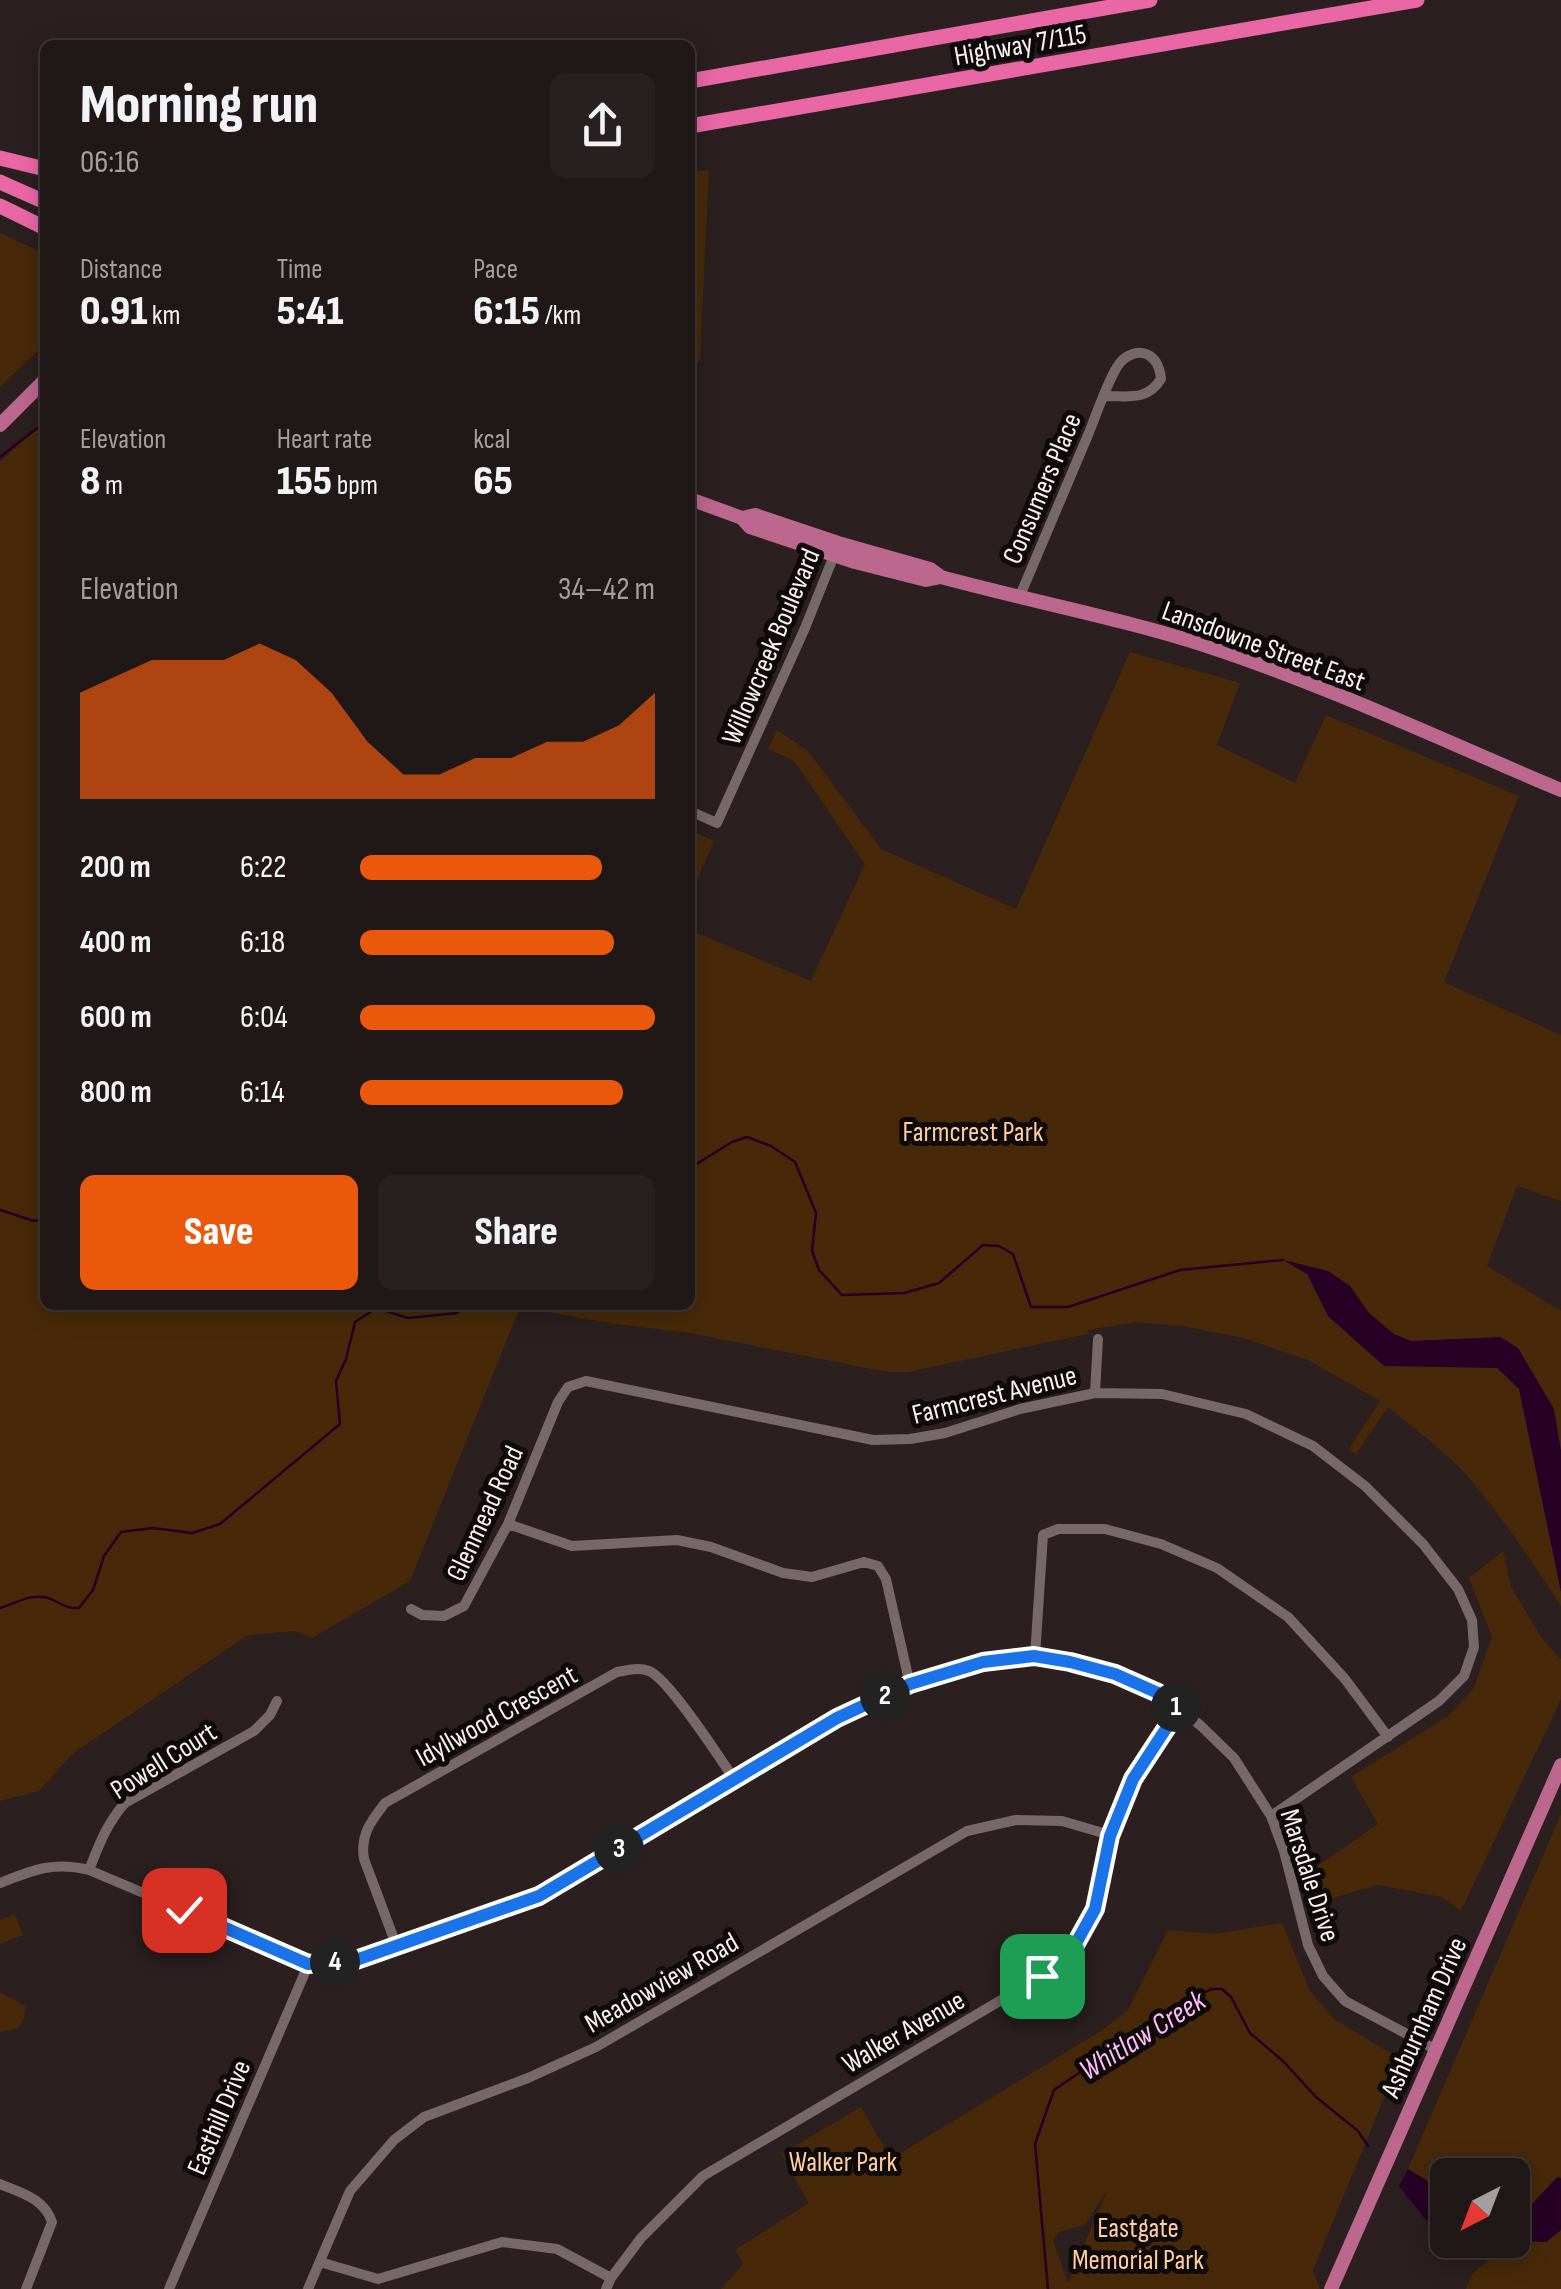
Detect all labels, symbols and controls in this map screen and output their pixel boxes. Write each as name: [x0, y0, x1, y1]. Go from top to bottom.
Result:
street label: Highway 7/115: [952, 18, 1089, 73]
text: Morning run: [80, 72, 318, 139]
button: share: [550, 73, 655, 178]
text: 06:16: [80, 143, 140, 182]
text: Distance: [80, 253, 163, 286]
text: Time: [277, 253, 322, 286]
text: Pace: [473, 253, 518, 286]
text: 0.91: [80, 286, 147, 337]
text: 5:41: [277, 286, 344, 337]
text: 6:15: [473, 286, 540, 337]
text: km: [147, 299, 181, 332]
text: /km: [540, 299, 581, 332]
street label: Consumers Place: [996, 408, 1089, 569]
text: Elevation: [80, 423, 166, 456]
text: Heart rate: [277, 423, 372, 456]
text: kcal: [473, 423, 510, 456]
text: 8: [80, 456, 101, 507]
text: 155: [277, 456, 332, 507]
text: 65: [473, 456, 513, 507]
text: m: [101, 469, 123, 502]
text: bpm: [332, 469, 378, 502]
street label: Willowcreek Boulevard: [715, 544, 828, 750]
text: Elevation: [80, 570, 179, 609]
text: 34–42 m: [558, 570, 655, 609]
street label: Lansdowne Street East: [1157, 594, 1370, 698]
text: 200 m: [80, 848, 151, 887]
text: 6:22: [240, 848, 286, 887]
text: 400 m: [80, 923, 152, 962]
text: 6:18: [240, 923, 285, 962]
text: 600 m: [80, 998, 152, 1037]
text: 6:04: [240, 998, 288, 1037]
text: 800 m: [80, 1073, 152, 1112]
text: 6:14: [240, 1073, 285, 1112]
park label: Farmcrest Park: [903, 1116, 1044, 1149]
button: Save: [80, 1175, 358, 1290]
button: Share: [378, 1175, 655, 1290]
street label: Farmcrest Avenue: [909, 1359, 1080, 1432]
street label: Glenmead Road: [440, 1441, 531, 1586]
street label: Idyllwood Crescent: [410, 1659, 583, 1774]
pin: 2: [860, 1671, 910, 1721]
text: 2: [879, 1679, 891, 1712]
pin: 1: [1151, 1682, 1201, 1732]
text: 1: [1171, 1690, 1181, 1723]
street label: Powell Court: [105, 1716, 223, 1807]
street label: Marsdale Drive: [1273, 1805, 1346, 1946]
pin: 3: [594, 1824, 644, 1874]
text: 3: [613, 1832, 625, 1865]
pin: [142, 1868, 227, 1953]
icon: check: [157, 1883, 212, 1938]
street label: Meadowview Road: [579, 1926, 744, 2040]
street label: Ashburnham Drive: [1374, 1933, 1474, 2104]
pin: [1000, 1934, 1085, 2019]
pin: 4: [310, 1937, 360, 1987]
text: 4: [328, 1945, 342, 1978]
icon: arrive: [1015, 1949, 1070, 2004]
water label: Whitlaw Creek: [1073, 1983, 1213, 2089]
street label: Walker Avenue: [837, 1984, 971, 2081]
street label: Easthill Drive: [180, 2055, 258, 2180]
park label: Walker Park: [789, 2146, 898, 2179]
north arrow: [1430, 2158, 1530, 2258]
map controls: [1430, 2158, 1530, 2258]
park label: Eastgate Memorial Park: [1072, 2212, 1204, 2277]

